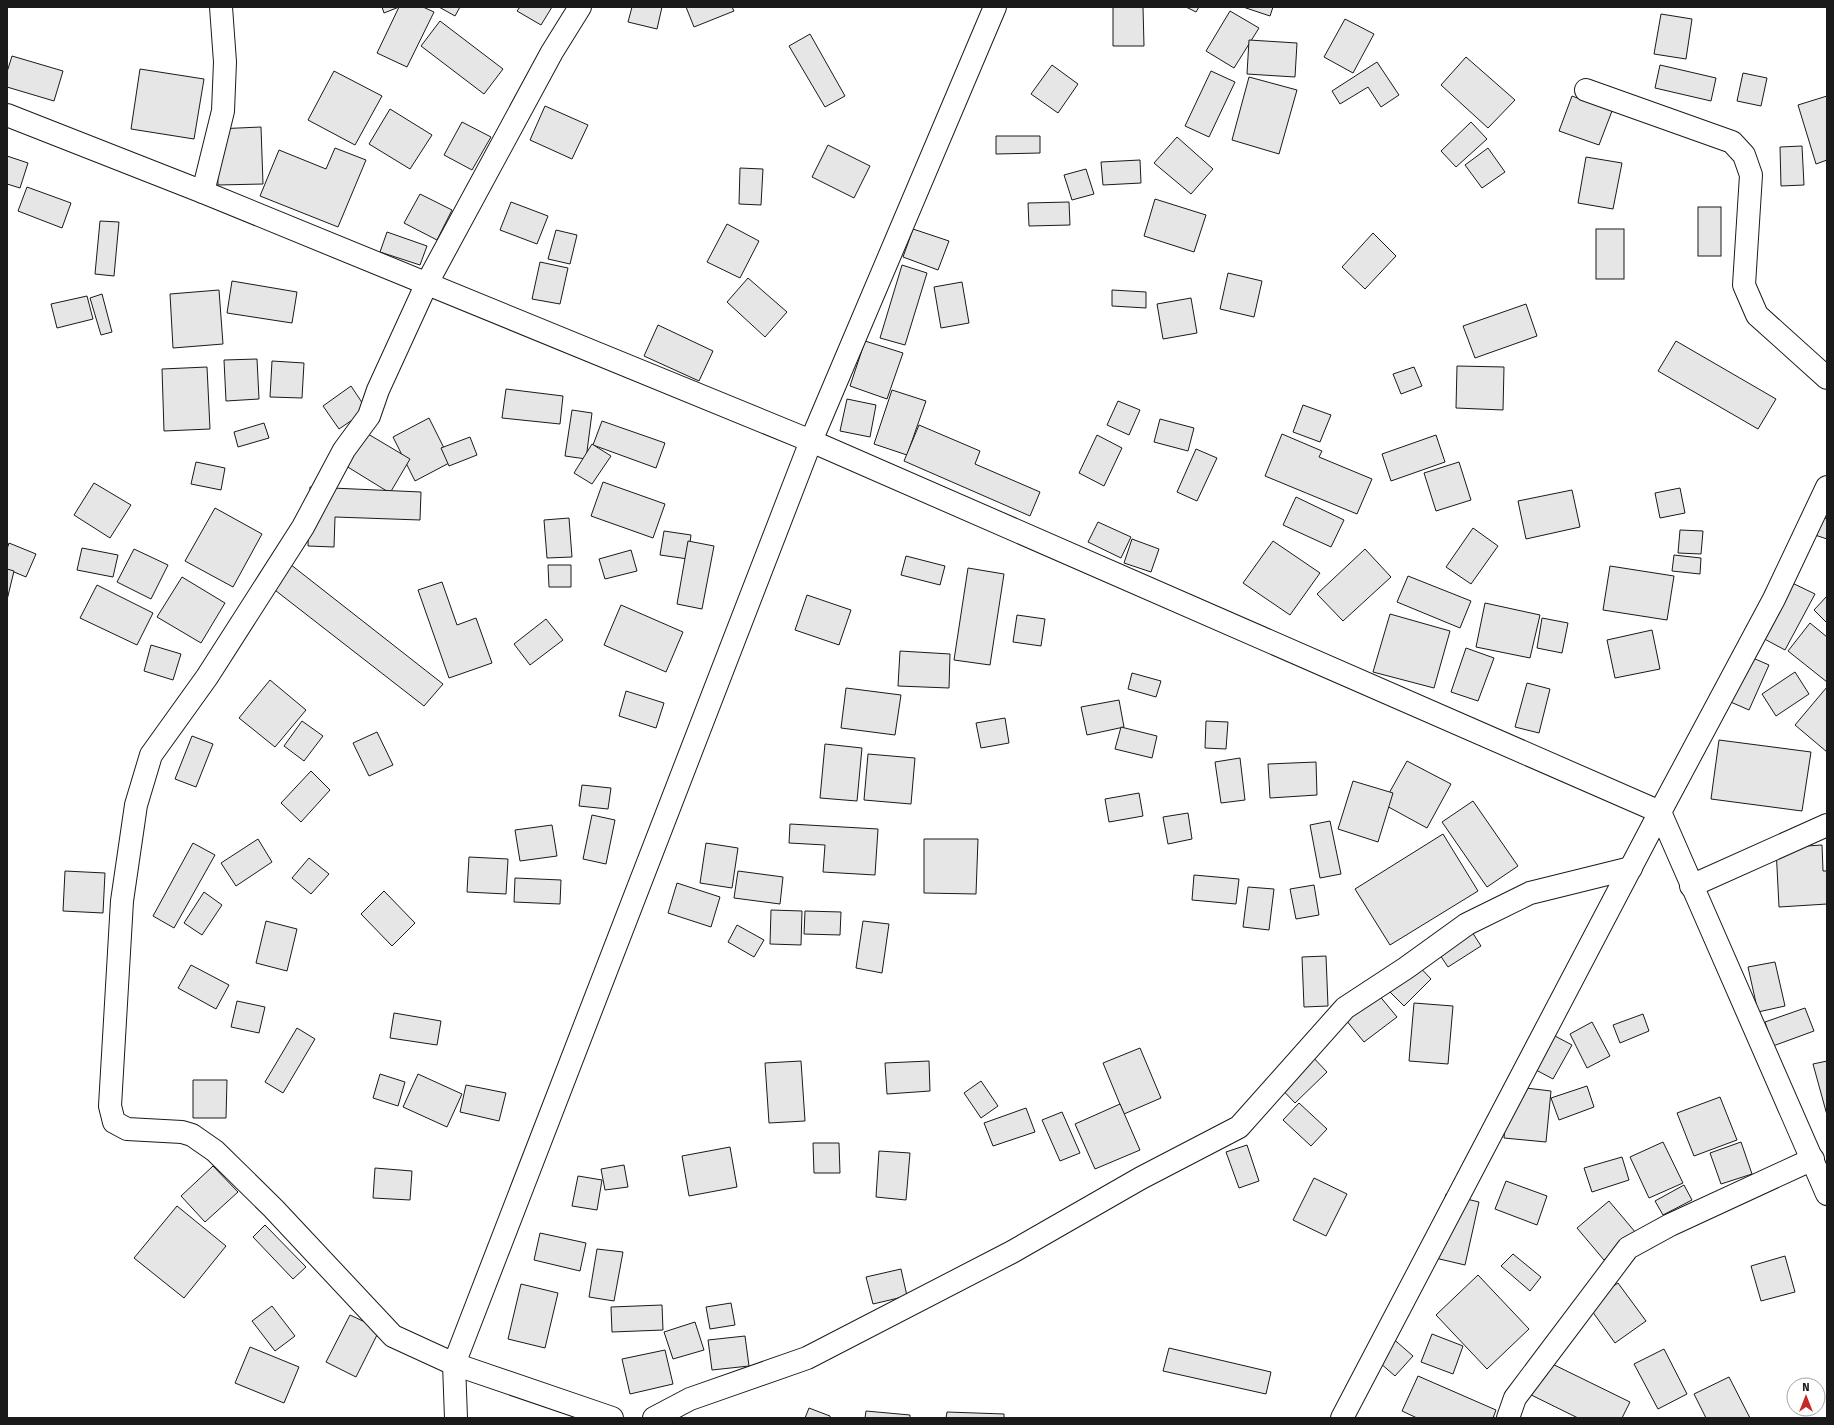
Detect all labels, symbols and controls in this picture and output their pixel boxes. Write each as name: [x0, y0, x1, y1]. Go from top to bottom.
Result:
north arrow: [1786, 1377, 1826, 1417]
text: N: [1802, 1381, 1810, 1394]

